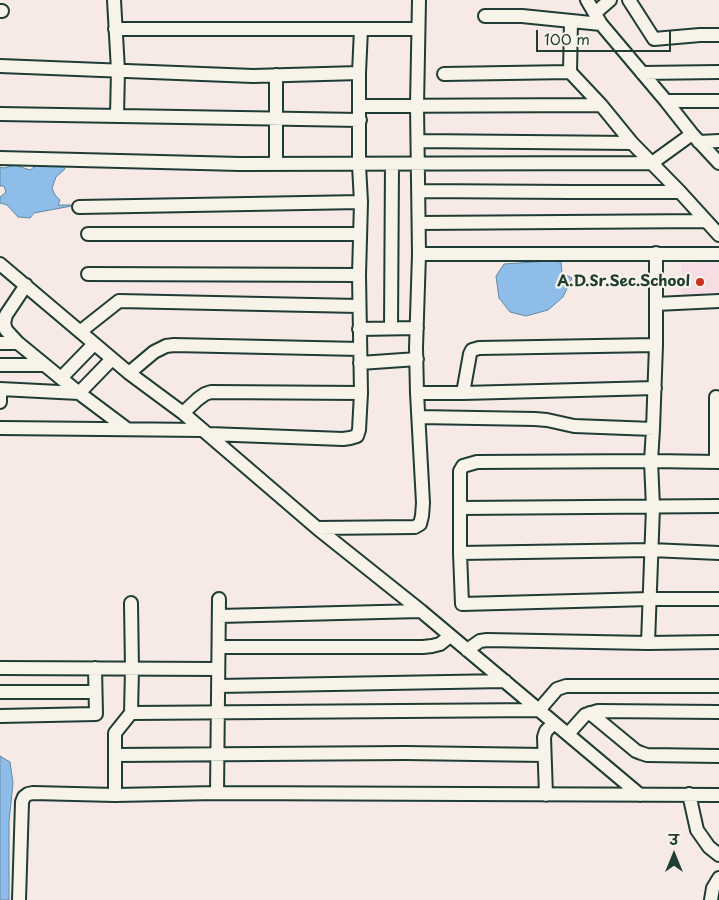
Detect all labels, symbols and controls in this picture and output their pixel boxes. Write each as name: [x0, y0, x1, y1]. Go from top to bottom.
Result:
scale bar: [539, 20, 674, 52]
text: 100 m: [544, 27, 590, 50]
place label: A.D.Sr.Sec.School: [557, 273, 690, 291]
marker: A.D.Sr.Sec.School: [694, 276, 706, 288]
text: उ: [669, 829, 679, 850]
north arrow: [649, 830, 699, 880]

